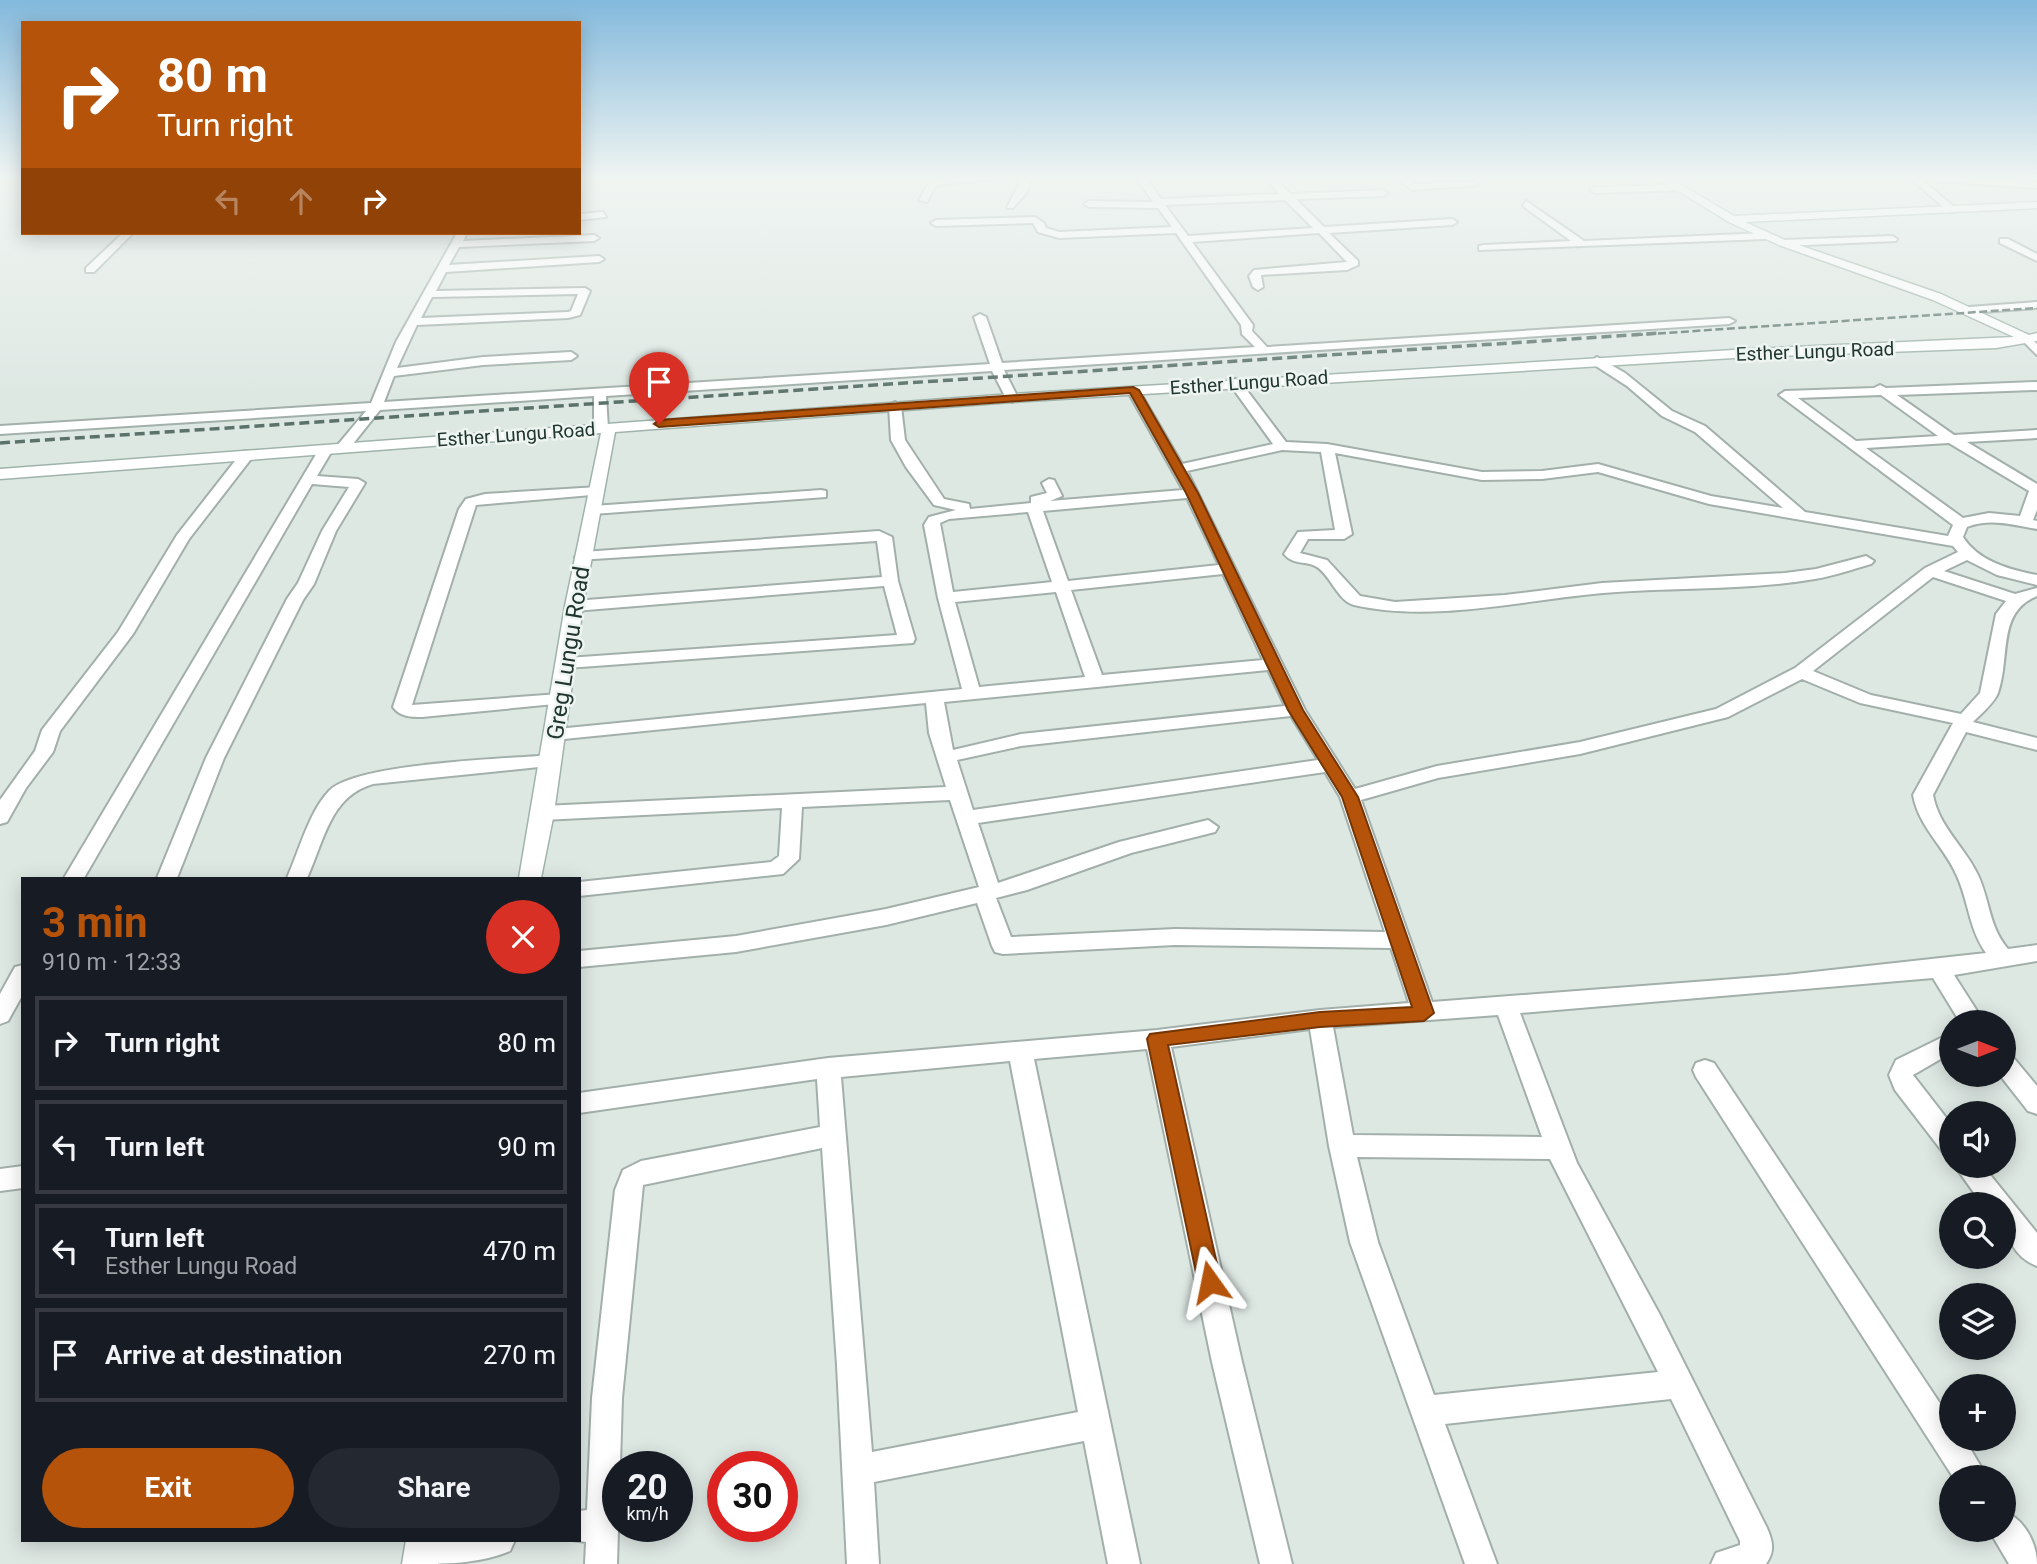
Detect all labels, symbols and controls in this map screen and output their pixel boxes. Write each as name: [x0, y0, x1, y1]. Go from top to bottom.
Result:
text: 80 m: [157, 47, 268, 104]
icon: right: [42, 49, 133, 140]
text: Turn right: [157, 106, 293, 144]
icon: left: [209, 182, 247, 220]
icon: ahead: [282, 182, 320, 220]
icon: right: [355, 182, 393, 220]
street label: Esther Lungu Road: [1735, 337, 1895, 366]
pin: [629, 352, 689, 424]
icon: arrive: [640, 363, 678, 401]
street label: Esther Lungu Road: [1169, 365, 1329, 400]
street label: Esther Lungu Road: [436, 417, 596, 452]
street label: Greg Lungu Road: [541, 564, 596, 742]
text: 3 min: [42, 898, 148, 947]
button: close: [486, 900, 560, 974]
text: 910 m · 12:33: [42, 949, 181, 976]
north arrow: [1939, 1010, 2016, 1087]
map controls: [1939, 1010, 2016, 1542]
icon: right: [46, 1024, 84, 1062]
text: Turn right: [105, 1028, 220, 1058]
text: 80 m: [498, 1028, 556, 1058]
button: sound: [1939, 1101, 2016, 1178]
icon: left: [46, 1128, 84, 1166]
text: Turn left: [105, 1132, 204, 1162]
text: 90 m: [498, 1132, 556, 1162]
button: search: [1939, 1192, 2016, 1269]
text: Turn left: [105, 1223, 204, 1253]
icon: left: [46, 1232, 84, 1270]
text: 470 m: [483, 1236, 556, 1266]
position arrow: [1173, 1245, 1247, 1319]
text: Esther Lungu Road: [105, 1253, 297, 1280]
button: layers: [1939, 1283, 2016, 1360]
icon: arrive: [46, 1336, 84, 1374]
text: Arrive at destination: [105, 1340, 342, 1370]
text: 270 m: [483, 1340, 556, 1370]
button: +: [1939, 1374, 2016, 1451]
button: Exit: [42, 1448, 294, 1528]
button: Share: [308, 1448, 560, 1528]
speed limit sign: 30: [707, 1451, 798, 1542]
button: −: [1939, 1465, 2016, 1542]
text: 20: [627, 1467, 668, 1508]
text: km/h: [626, 1503, 669, 1524]

